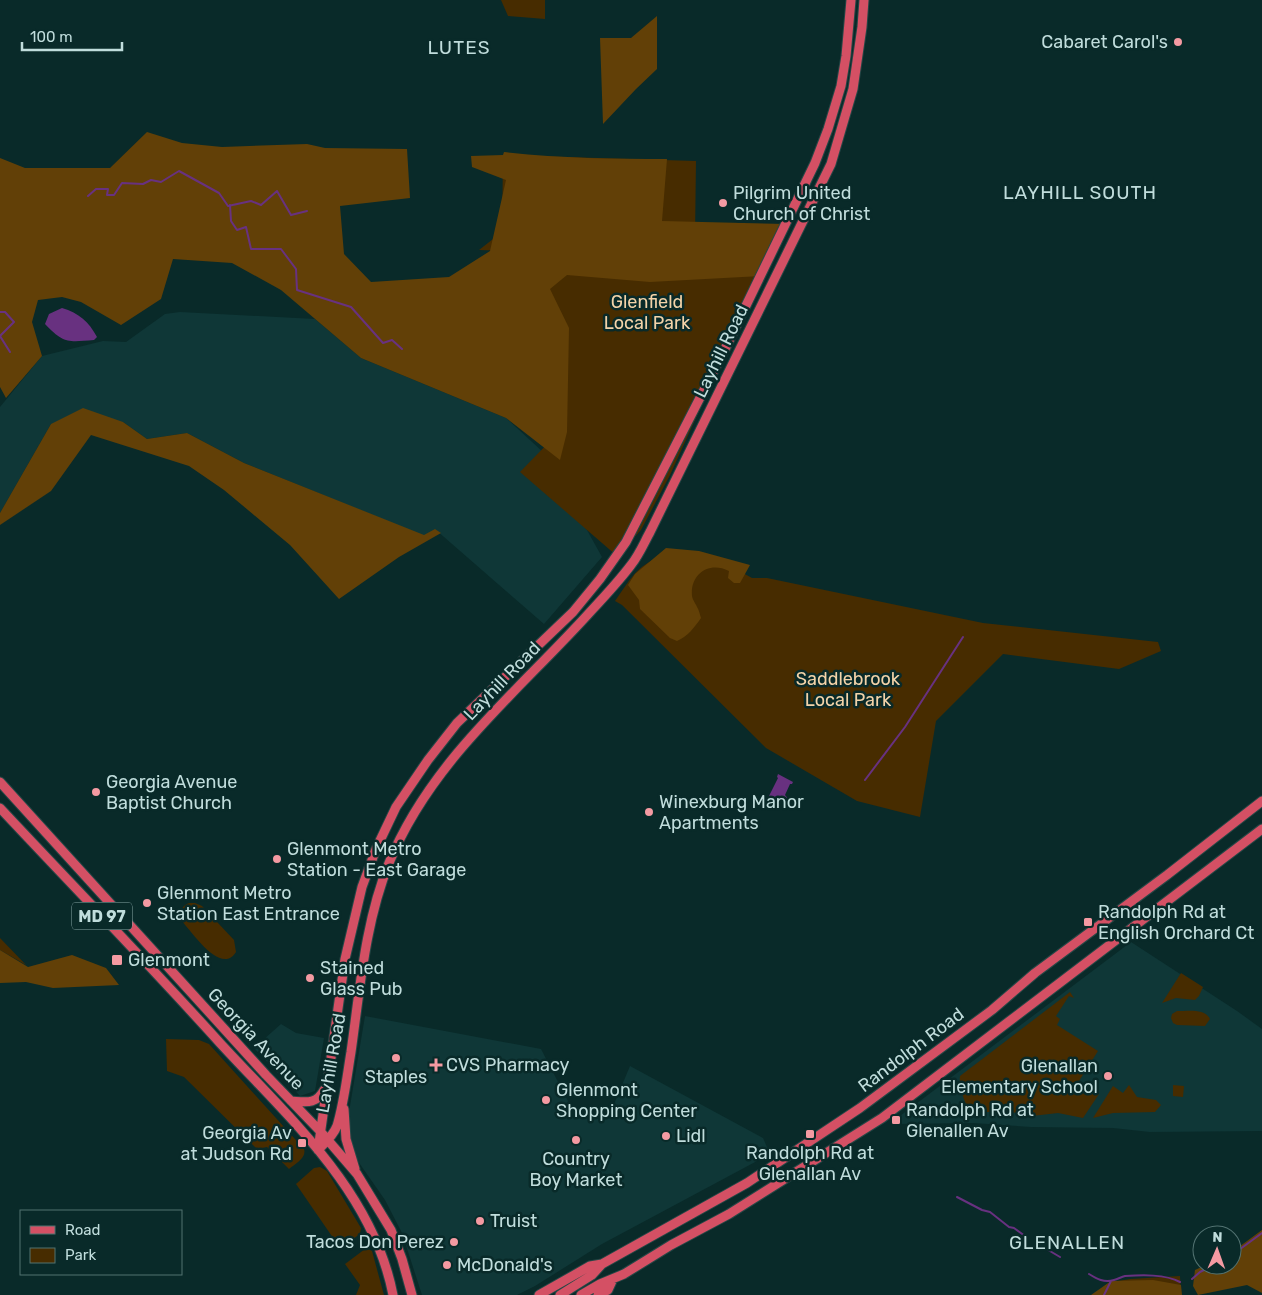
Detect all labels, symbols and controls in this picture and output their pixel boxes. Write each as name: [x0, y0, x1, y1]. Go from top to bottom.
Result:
scale bar: [22, 20, 122, 52]
text: 100 m: [30, 28, 72, 46]
place label: Cabaret Carol's: [1041, 31, 1168, 53]
district label: LUTES: [427, 36, 491, 59]
marker: Cabaret Carol's: [1172, 36, 1184, 48]
district label: LAYHILL SOUTH: [1003, 181, 1157, 204]
place label: Pilgrim United Church of Christ: [733, 182, 870, 225]
marker: Pilgrim United Church of Christ: [717, 197, 729, 209]
park label: Glenfield Local Park: [604, 291, 691, 334]
street label: Layhill Road: [689, 301, 753, 401]
street label: Layhill Road: [459, 637, 545, 725]
park label: Saddlebrook Local Park: [796, 668, 901, 711]
place label: Georgia Avenue Baptist Church: [106, 771, 237, 814]
marker: Georgia Avenue Baptist Church: [90, 786, 102, 798]
place label: Winexburg Manor Apartments: [659, 791, 804, 834]
marker: Winexburg Manor Apartments: [643, 806, 655, 818]
place label: Glenmont Metro Station - East Garage: [287, 838, 466, 881]
marker: Glenmont Metro Station - East Garage: [271, 853, 283, 865]
place label: Glenmont Metro Station East Entrance: [157, 882, 340, 925]
marker: Glenmont Metro Station East Entrance: [141, 897, 153, 909]
place label: Randolph Rd at English Orchard Ct: [1098, 901, 1254, 944]
road number: MD 97: [72, 902, 132, 929]
marker: Randolph Rd at English Orchard Ct: [1082, 916, 1094, 928]
place label: Glenmont: [128, 949, 210, 971]
marker: Glenmont: [110, 953, 124, 967]
place label: Stained Glass Pub: [320, 957, 402, 1000]
marker: Stained Glass Pub: [304, 972, 316, 984]
street label: Georgia Avenue: [203, 983, 309, 1095]
street label: Randolph Road: [854, 1003, 968, 1097]
street label: Layhill Road: [311, 1011, 351, 1115]
marker: Staples: [390, 1052, 402, 1064]
place label: CVS Pharmacy: [446, 1054, 570, 1076]
place label: Glenallan Elementary School: [941, 1055, 1098, 1098]
marker: CVS Pharmacy: [430, 1059, 442, 1071]
place label: Staples: [365, 1066, 427, 1088]
marker: Glenallan Elementary School: [1102, 1070, 1114, 1082]
place label: Glenmont Shopping Center: [556, 1079, 697, 1122]
marker: Glenmont Shopping Center: [540, 1094, 552, 1106]
place label: Randolph Rd at Glenallen Av: [906, 1099, 1034, 1142]
marker: Randolph Rd at Glenallen Av: [890, 1114, 902, 1126]
place label: Georgia Av at Judson Rd: [181, 1122, 292, 1165]
place label: Lidl: [676, 1125, 706, 1147]
marker: Randolph Rd at Glenallan Av: [804, 1128, 816, 1140]
marker: Lidl: [660, 1130, 672, 1142]
marker: Country Boy Market: [570, 1134, 582, 1146]
marker: Georgia Av at Judson Rd: [296, 1137, 308, 1149]
place label: Randolph Rd at Glenallan Av: [746, 1142, 874, 1185]
place label: Country Boy Market: [530, 1148, 622, 1191]
legend: [20, 1210, 182, 1275]
place label: Truist: [490, 1210, 537, 1232]
marker: Truist: [474, 1215, 486, 1227]
text: Road: [65, 1221, 101, 1239]
north arrow: [1192, 1225, 1242, 1275]
text: N: [1212, 1229, 1223, 1246]
place label: Tacos Don Perez: [306, 1231, 444, 1253]
district label: GLENALLEN: [1009, 1231, 1125, 1254]
marker: Tacos Don Perez: [448, 1236, 460, 1248]
text: Park: [65, 1246, 96, 1264]
place label: McDonald's: [457, 1254, 553, 1276]
marker: McDonald's: [441, 1259, 453, 1271]

